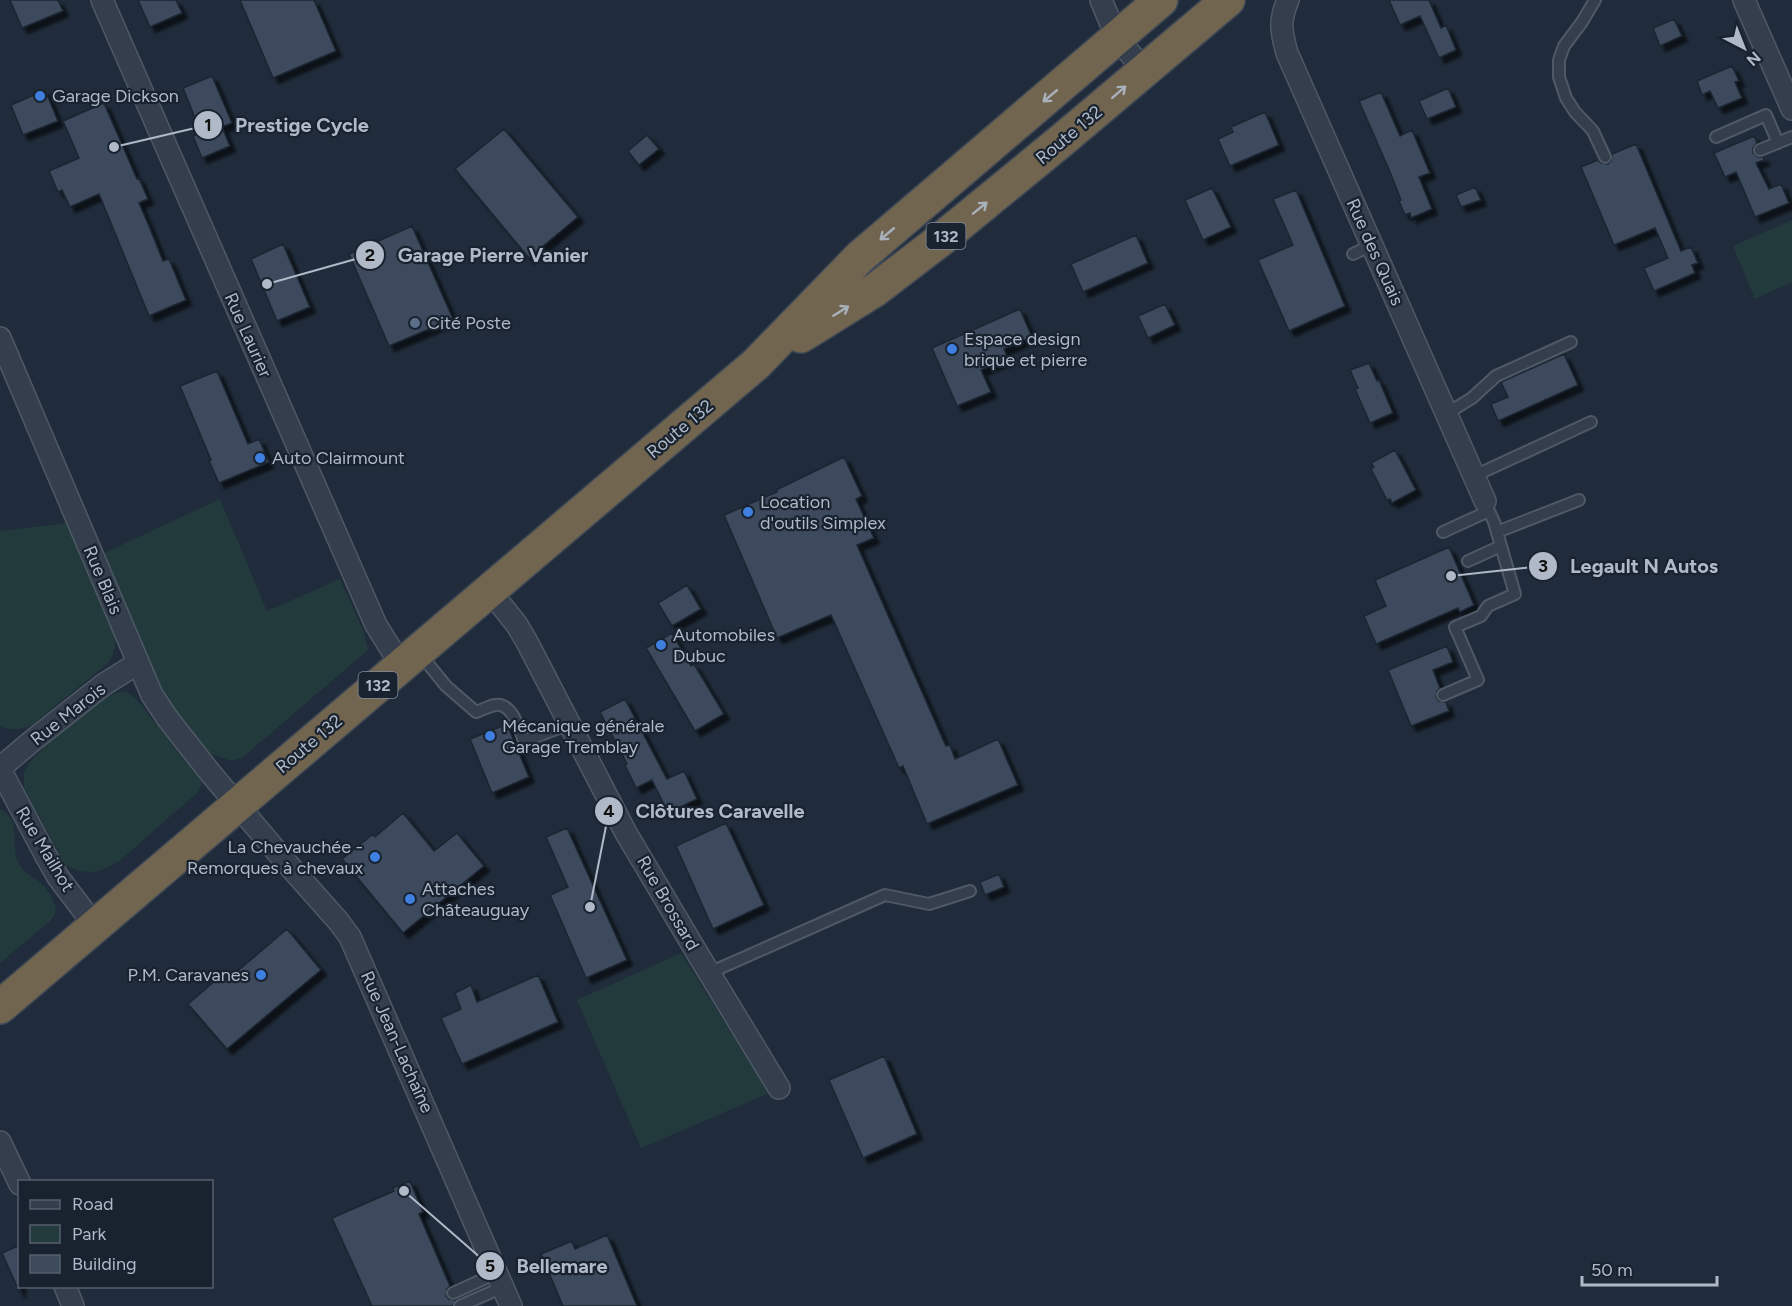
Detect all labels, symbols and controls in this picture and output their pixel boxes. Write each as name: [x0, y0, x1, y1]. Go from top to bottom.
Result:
north arrow: [1714, 18, 1774, 78]
text: N: [1743, 48, 1765, 70]
place label: Garage Dickson: [52, 85, 179, 107]
one-way arrow: [1111, 85, 1126, 99]
marker: Garage Dickson: [33, 89, 47, 103]
one-way arrow: [1042, 89, 1058, 102]
street label: Route 132: [1031, 101, 1107, 169]
callout: Prestige Cycle: [193, 106, 381, 144]
text: Prestige Cycle: [235, 113, 369, 137]
text: 1: [204, 114, 212, 136]
street label: Rue des Quais: [1342, 195, 1408, 309]
one-way arrow: [972, 202, 988, 215]
road number: 132: [926, 223, 966, 249]
one-way arrow: [880, 227, 895, 241]
callout: Garage Pierre Vanier: [355, 236, 600, 274]
text: Garage Pierre Vanier: [398, 243, 589, 267]
text: 2: [365, 244, 375, 266]
street label: Rue Laurier: [220, 289, 276, 381]
one-way arrow: [832, 304, 849, 316]
place label: Cité Poste: [427, 312, 511, 334]
marker: Cité Poste: [408, 316, 422, 330]
place label: Espace design brique et pierre: [964, 328, 1087, 371]
marker: Espace design brique et pierre: [945, 342, 959, 356]
street label: Route 132: [642, 395, 718, 463]
place label: Auto Clairmount: [272, 447, 405, 469]
marker: Auto Clairmount: [253, 451, 267, 465]
place label: Location d'outils Simplex: [760, 491, 886, 534]
marker: Location d'outils Simplex: [741, 505, 755, 519]
street label: Rue Blais: [79, 542, 127, 618]
callout: Legault N Autos: [1528, 547, 1730, 585]
text: Legault N Autos: [1570, 554, 1718, 578]
text: 3: [1538, 555, 1548, 577]
place label: Automobiles Dubuc: [673, 624, 775, 667]
marker: Automobiles Dubuc: [654, 638, 668, 652]
road number: 132: [358, 672, 398, 698]
street label: Rue Marois: [26, 678, 110, 750]
street label: Route 132: [271, 710, 347, 778]
place label: Mécanique générale Garage Tremblay: [502, 715, 664, 758]
marker: Mécanique générale Garage Tremblay: [483, 729, 497, 743]
callout: Clôtures Caravelle: [594, 792, 817, 830]
text: Clôtures Caravelle: [635, 799, 805, 823]
text: 4: [603, 800, 615, 822]
street label: Rue Mailhot: [11, 802, 79, 896]
place label: La Chevauchée - Remorques à chevaux: [187, 836, 363, 879]
marker: La Chevauchée - Remorques à chevaux: [368, 850, 382, 864]
street label: Rue Brossard: [632, 852, 704, 954]
place label: Attaches Châteauguay: [422, 878, 530, 921]
marker: Attaches Châteauguay: [403, 892, 417, 906]
place label: P.M. Caravanes: [128, 964, 249, 986]
marker: P.M. Caravanes: [254, 968, 268, 982]
street label: Rue Jean-Lachaîne: [356, 968, 438, 1116]
legend: [18, 1180, 213, 1288]
text: Road: [72, 1193, 113, 1215]
text: Park: [72, 1223, 107, 1245]
callout: Bellemare: [475, 1247, 620, 1285]
scale bar: [1582, 1249, 1717, 1287]
text: Building: [72, 1253, 137, 1275]
text: Bellemare: [517, 1254, 608, 1278]
text: 5: [485, 1255, 495, 1277]
text: 50 m: [1591, 1259, 1633, 1281]

